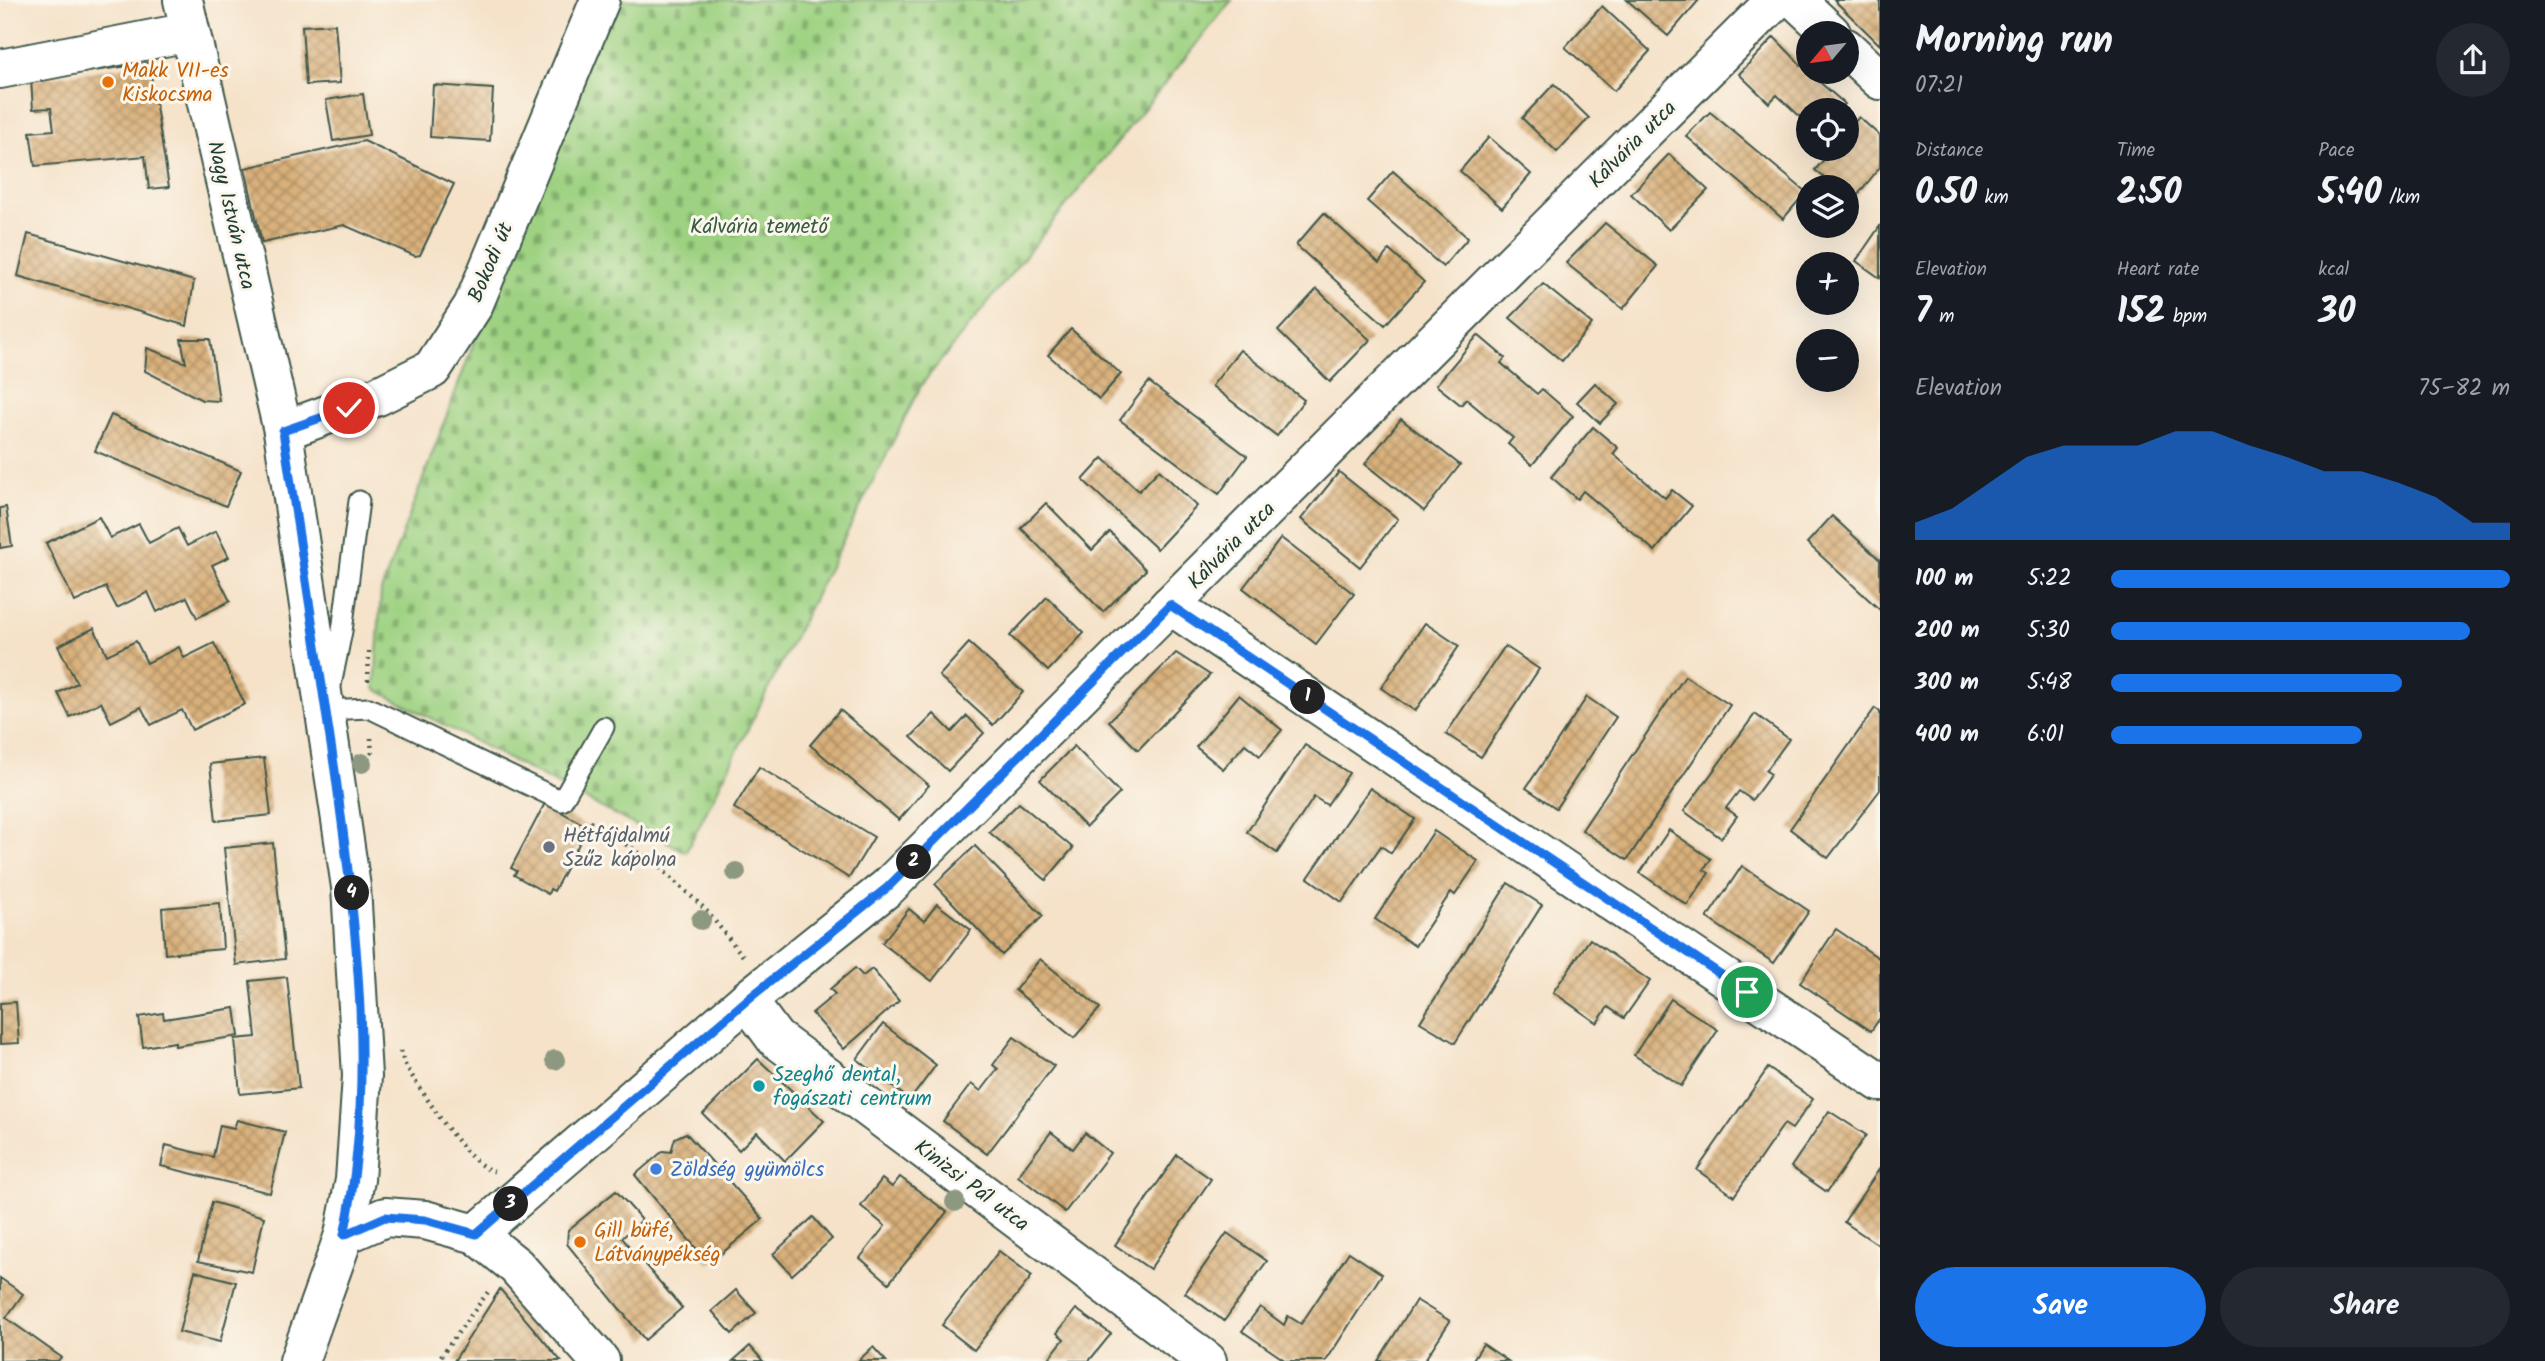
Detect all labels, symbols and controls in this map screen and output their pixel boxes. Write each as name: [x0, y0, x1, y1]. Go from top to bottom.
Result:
text: Morning run: [1915, 12, 2113, 72]
north arrow: [1796, 21, 1858, 84]
map controls: [1796, 21, 1859, 392]
button: share: [2436, 23, 2510, 97]
place label: Makk VII-es Kiskocsma: [122, 55, 229, 112]
text: 07:21: [1915, 68, 1963, 104]
marker: Makk VII-es Kiskocsma: [100, 74, 116, 90]
street label: Kálvária utca: [1581, 93, 1685, 197]
button: locate: [1796, 98, 1859, 161]
text: Distance: [1915, 136, 1983, 166]
text: Time: [2117, 136, 2155, 166]
text: Pace: [2318, 136, 2355, 166]
street label: Nagy István utca: [197, 138, 264, 293]
text: 0.50: [1915, 166, 1977, 222]
text: 2:50: [2117, 166, 2181, 222]
text: 5:40: [2318, 166, 2382, 222]
button: layers: [1796, 175, 1859, 238]
text: km: [1977, 183, 2009, 213]
text: /km: [2382, 183, 2420, 213]
park label: Kálvária temető: [690, 211, 829, 244]
street label: Bokodi út: [460, 217, 523, 308]
button: +: [1796, 252, 1859, 315]
text: Elevation: [1915, 255, 1987, 285]
text: Heart rate: [2117, 255, 2199, 285]
text: kcal: [2318, 255, 2349, 285]
text: 7: [1915, 285, 1932, 341]
text: 152: [2117, 285, 2165, 341]
text: 30: [2318, 285, 2355, 341]
text: m: [1932, 302, 1954, 332]
text: bpm: [2165, 302, 2207, 332]
button: −: [1796, 329, 1859, 392]
text: Elevation: [1915, 371, 2002, 407]
text: 75–82 m: [2418, 371, 2510, 407]
pin: [319, 378, 379, 438]
icon: check: [330, 389, 368, 427]
street label: Kálvária utca: [1180, 494, 1284, 598]
text: 100 m: [1915, 561, 1973, 597]
text: 5:22: [2027, 561, 2072, 597]
text: 200 m: [1915, 613, 1980, 649]
text: 5:30: [2027, 613, 2070, 649]
text: 300 m: [1915, 665, 1979, 701]
text: 5:48: [2027, 665, 2072, 701]
pin: 1: [1290, 680, 1326, 714]
text: 1: [1305, 681, 1310, 711]
text: 400 m: [1915, 717, 1979, 753]
text: 6:01: [2027, 717, 2064, 753]
place label: Hétfájdalmú Szűz kápolna: [563, 820, 677, 877]
marker: Hétfájdalmú Szűz kápolna: [541, 839, 557, 855]
pin: 2: [897, 844, 932, 880]
text: 2: [908, 846, 919, 876]
pin: 4: [334, 876, 370, 910]
text: 4: [346, 877, 357, 907]
pin: [1717, 962, 1777, 1022]
icon: arrive: [1728, 973, 1766, 1011]
place label: Szeghő dental, fogászati centrum: [773, 1059, 932, 1116]
marker: Szeghő dental, fogászati centrum: [751, 1078, 767, 1094]
street label: Kinizsi Pál utca: [906, 1132, 1036, 1241]
place label: Zöldség gyümölcs: [670, 1154, 824, 1187]
marker: Zöldség gyümölcs: [648, 1161, 664, 1177]
pin: 3: [494, 1186, 528, 1222]
text: 3: [505, 1188, 516, 1218]
place label: Gill büfé, Látványpékség: [594, 1215, 721, 1272]
marker: Gill büfé, Látványpékség: [572, 1234, 588, 1250]
button: Save: [1915, 1267, 2206, 1347]
button: Share: [2220, 1267, 2510, 1347]

